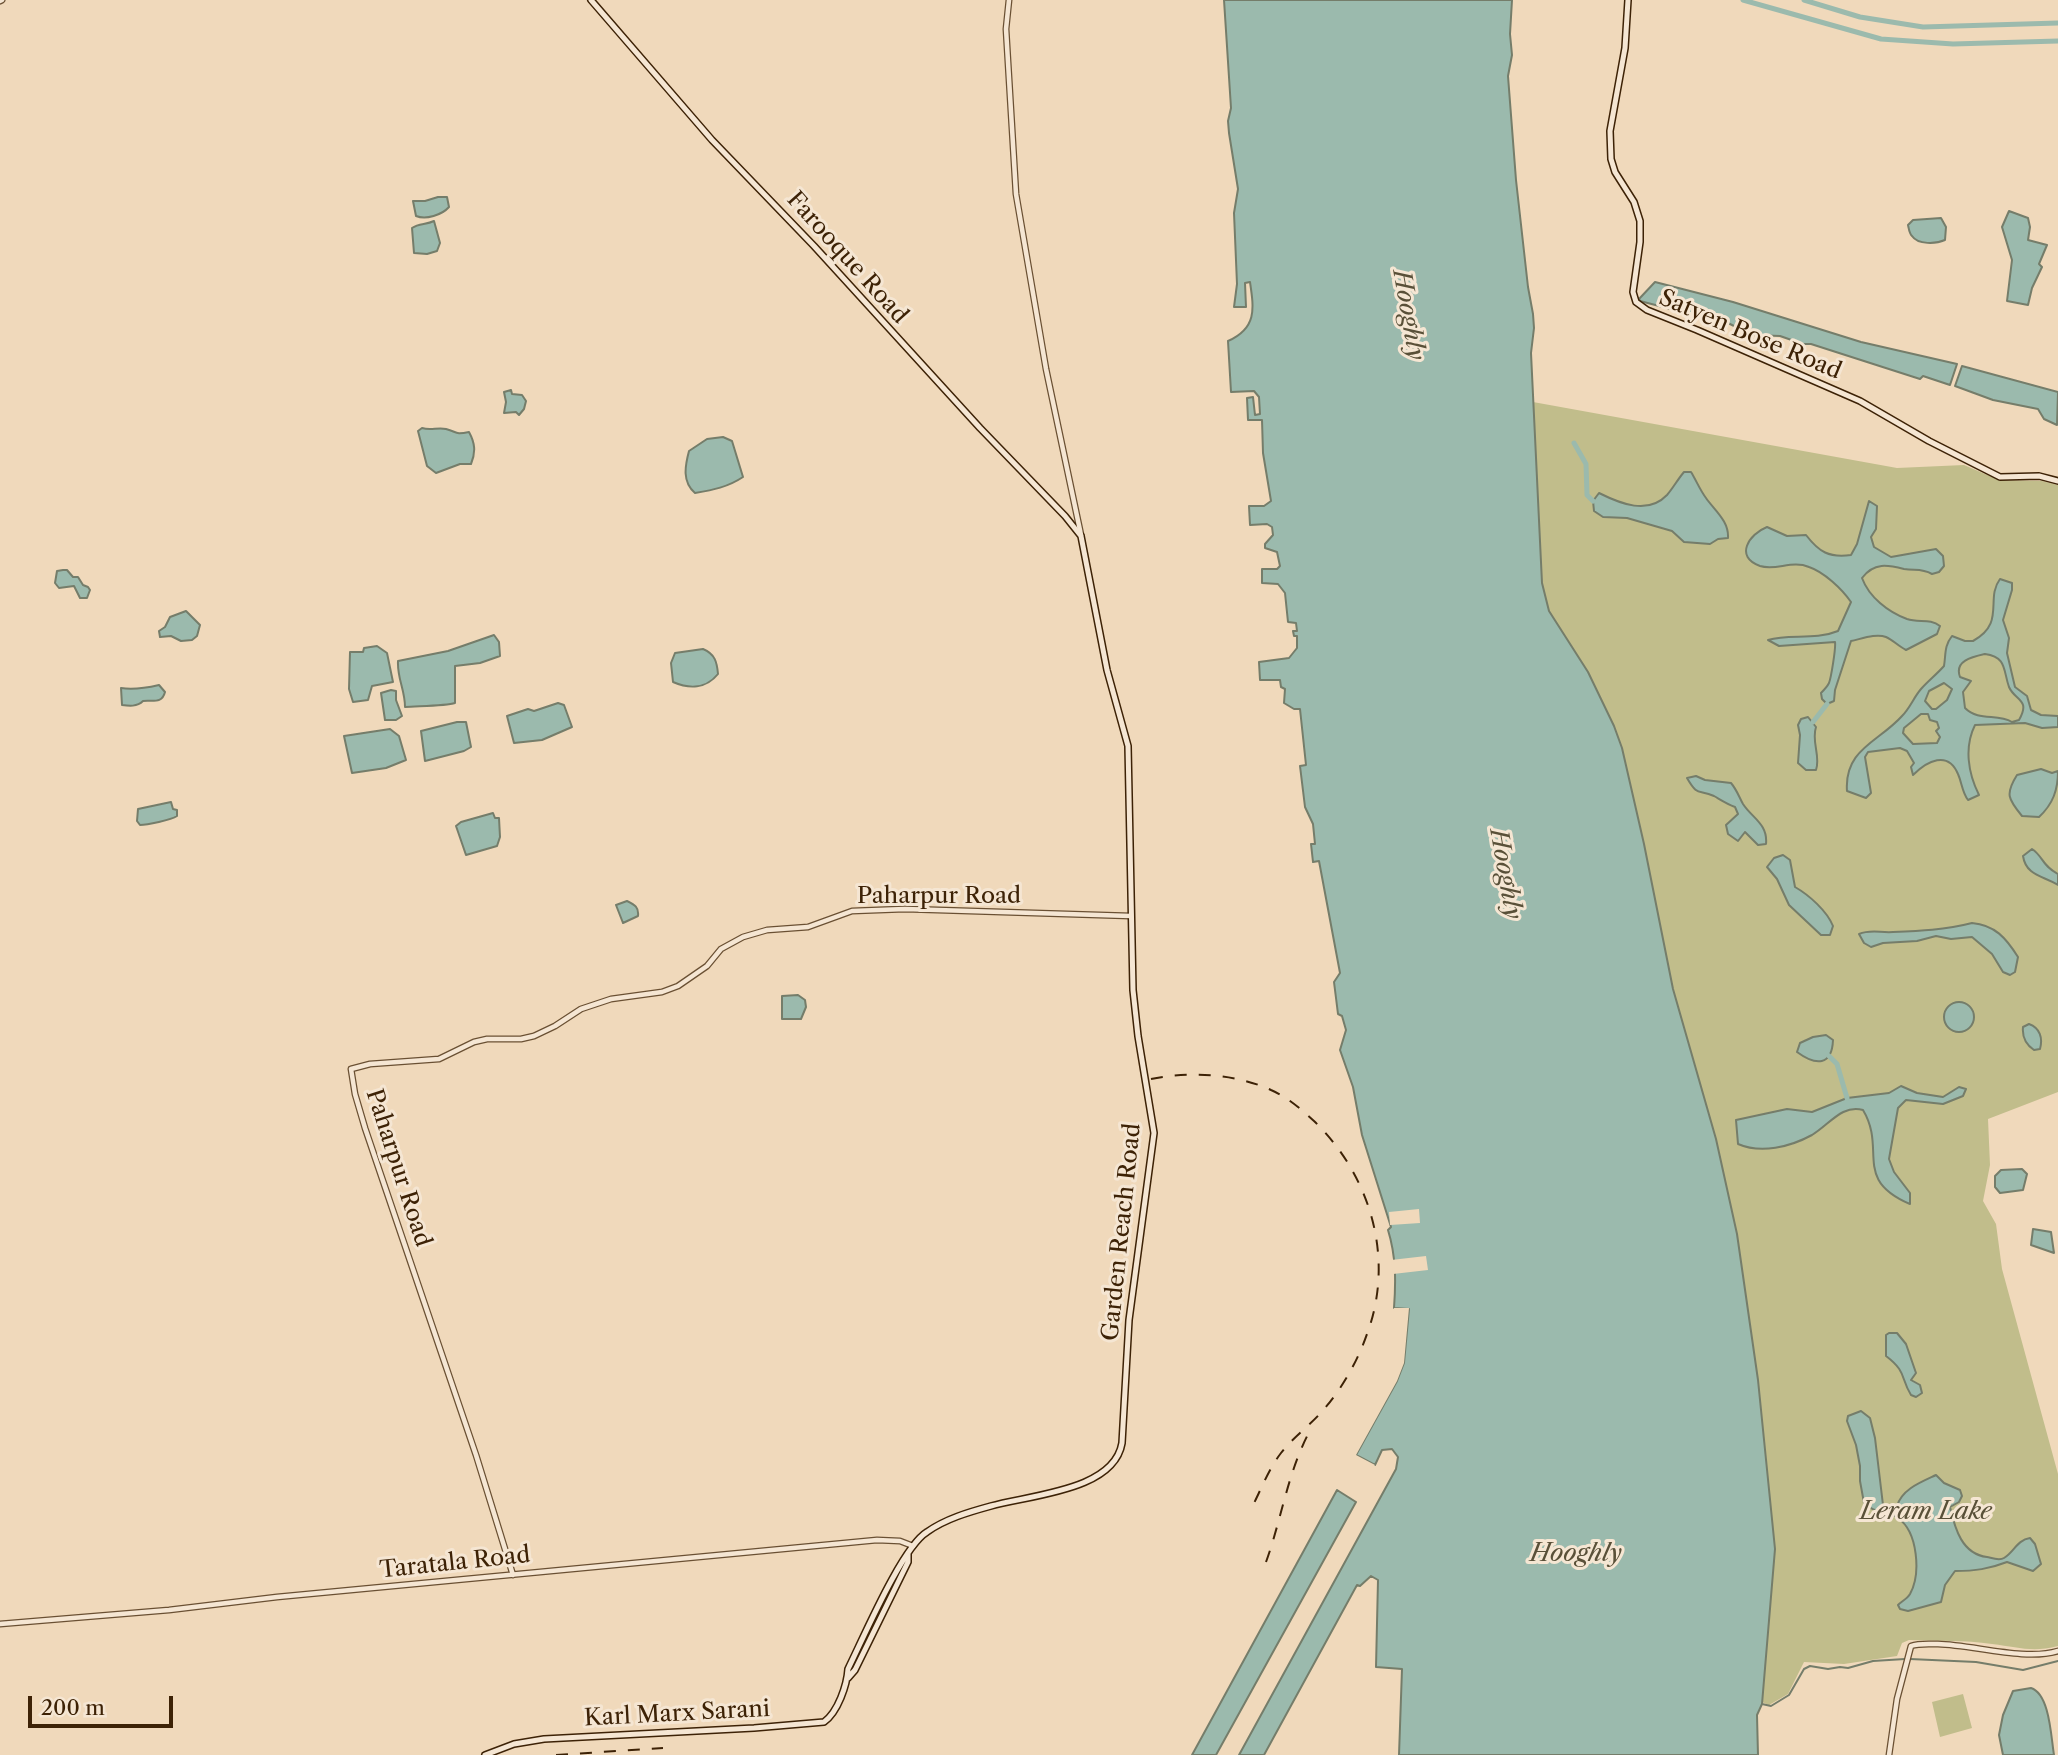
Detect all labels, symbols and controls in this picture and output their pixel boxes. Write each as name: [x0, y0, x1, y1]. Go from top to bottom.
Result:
street label: Farooque Road: [781, 186, 913, 330]
water label: Hooghly: [1386, 267, 1430, 363]
street label: Satyen Bose Road: [1655, 284, 1845, 386]
water label: Hooghly: [1483, 826, 1527, 922]
street label: Paharpur Road: [857, 882, 1021, 910]
street label: Paharpur Road: [359, 1086, 437, 1250]
street label: Garden Reach Road: [1097, 1122, 1147, 1342]
water label: Leram Lake: [1860, 1498, 1992, 1526]
water label: Hooghly: [1530, 1540, 1622, 1568]
street label: Taratala Road: [378, 1541, 532, 1585]
scale bar: [32, 1682, 177, 1726]
text: 200 m: [41, 1695, 105, 1720]
street label: Karl Marx Sarani: [583, 1695, 771, 1733]

